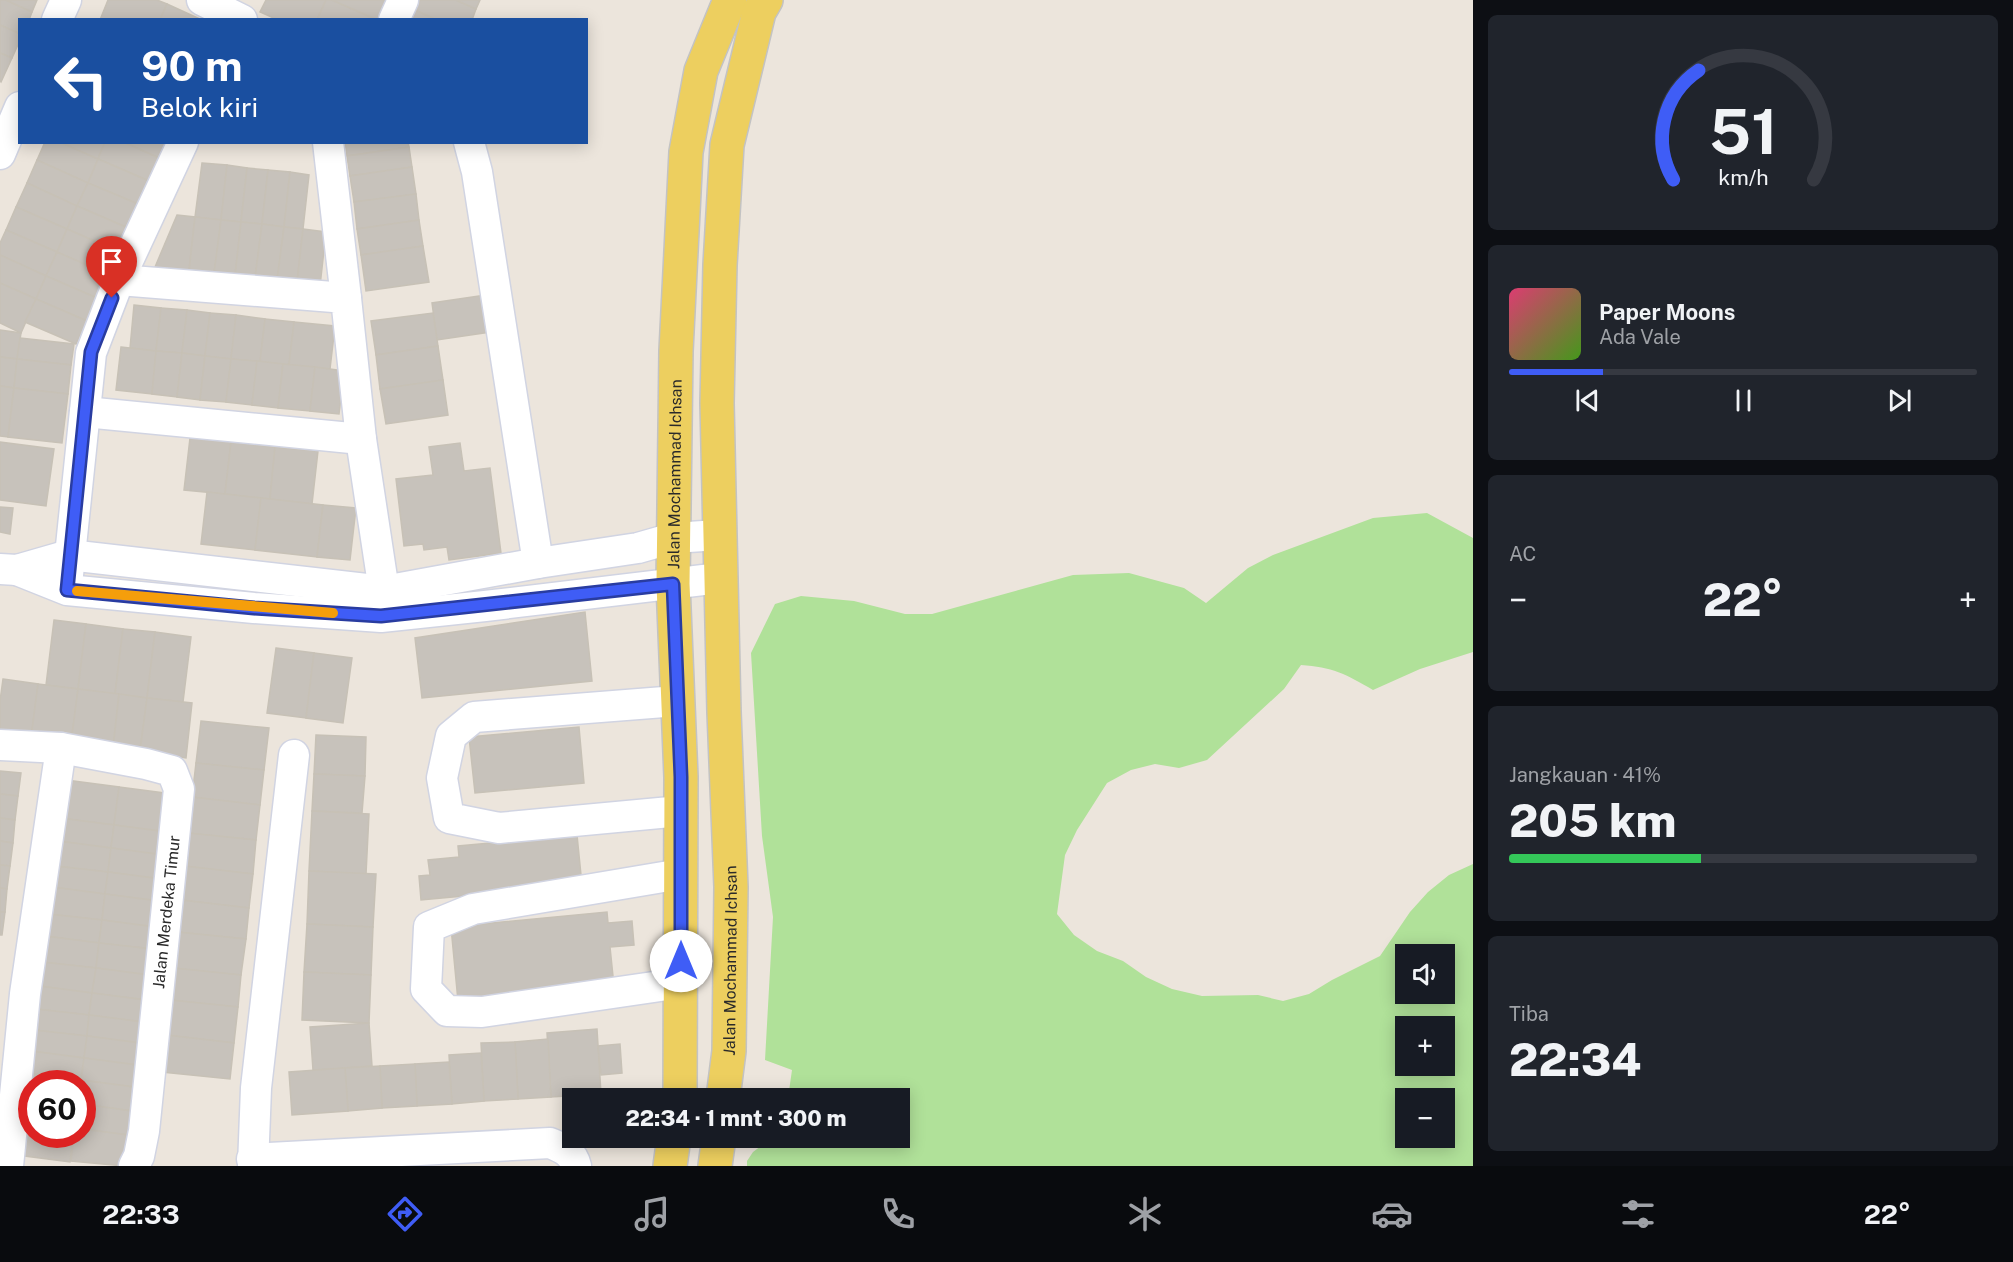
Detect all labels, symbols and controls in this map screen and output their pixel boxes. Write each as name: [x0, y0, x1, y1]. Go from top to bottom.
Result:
text: 90 m: [141, 41, 243, 90]
icon: left: [42, 42, 120, 120]
text: Belok kiri: [141, 91, 258, 123]
text: 51: [1709, 95, 1777, 168]
text: km/h: [1718, 165, 1768, 190]
pin: [86, 236, 137, 298]
icon: arrive: [95, 245, 128, 278]
text: Paper Moons: [1599, 299, 1735, 325]
text: Ada Vale: [1599, 325, 1681, 349]
street label: Jalan Mochammad Ichsan: [664, 379, 686, 569]
icon: previous: [1571, 384, 1604, 417]
icon: pause: [1727, 384, 1760, 417]
icon: next: [1883, 384, 1916, 417]
text: AC: [1509, 542, 1536, 566]
text: 22°: [1703, 573, 1783, 626]
text: −: [1509, 581, 1527, 619]
text: +: [1959, 581, 1977, 619]
text: Jangkauan · 41%: [1509, 763, 1661, 787]
text: 205 km: [1509, 794, 1676, 847]
street label: Jalan Merdeka Timur: [149, 834, 184, 990]
street label: Jalan Mochammad Ichsan: [720, 865, 741, 1057]
position arrow: [649, 929, 713, 993]
map controls: [1395, 944, 1455, 1148]
button: sound: [1395, 944, 1455, 1004]
text: Tiba: [1509, 1002, 1549, 1026]
button: +: [1395, 1016, 1455, 1076]
text: 22:34: [1509, 1033, 1641, 1086]
speed limit sign: 60: [18, 1070, 96, 1148]
button: −: [1395, 1088, 1455, 1148]
text: 22:34 · 1 mnt · 300 m: [625, 1105, 847, 1131]
icon: directions: [384, 1193, 426, 1235]
icon: music: [631, 1193, 673, 1235]
icon: phone: [877, 1193, 919, 1235]
icon: climate: [1124, 1193, 1166, 1235]
icon: car: [1371, 1193, 1413, 1235]
icon: filters: [1617, 1193, 1659, 1235]
text: 22:33: [102, 1198, 180, 1230]
text: 22°: [1864, 1198, 1911, 1230]

